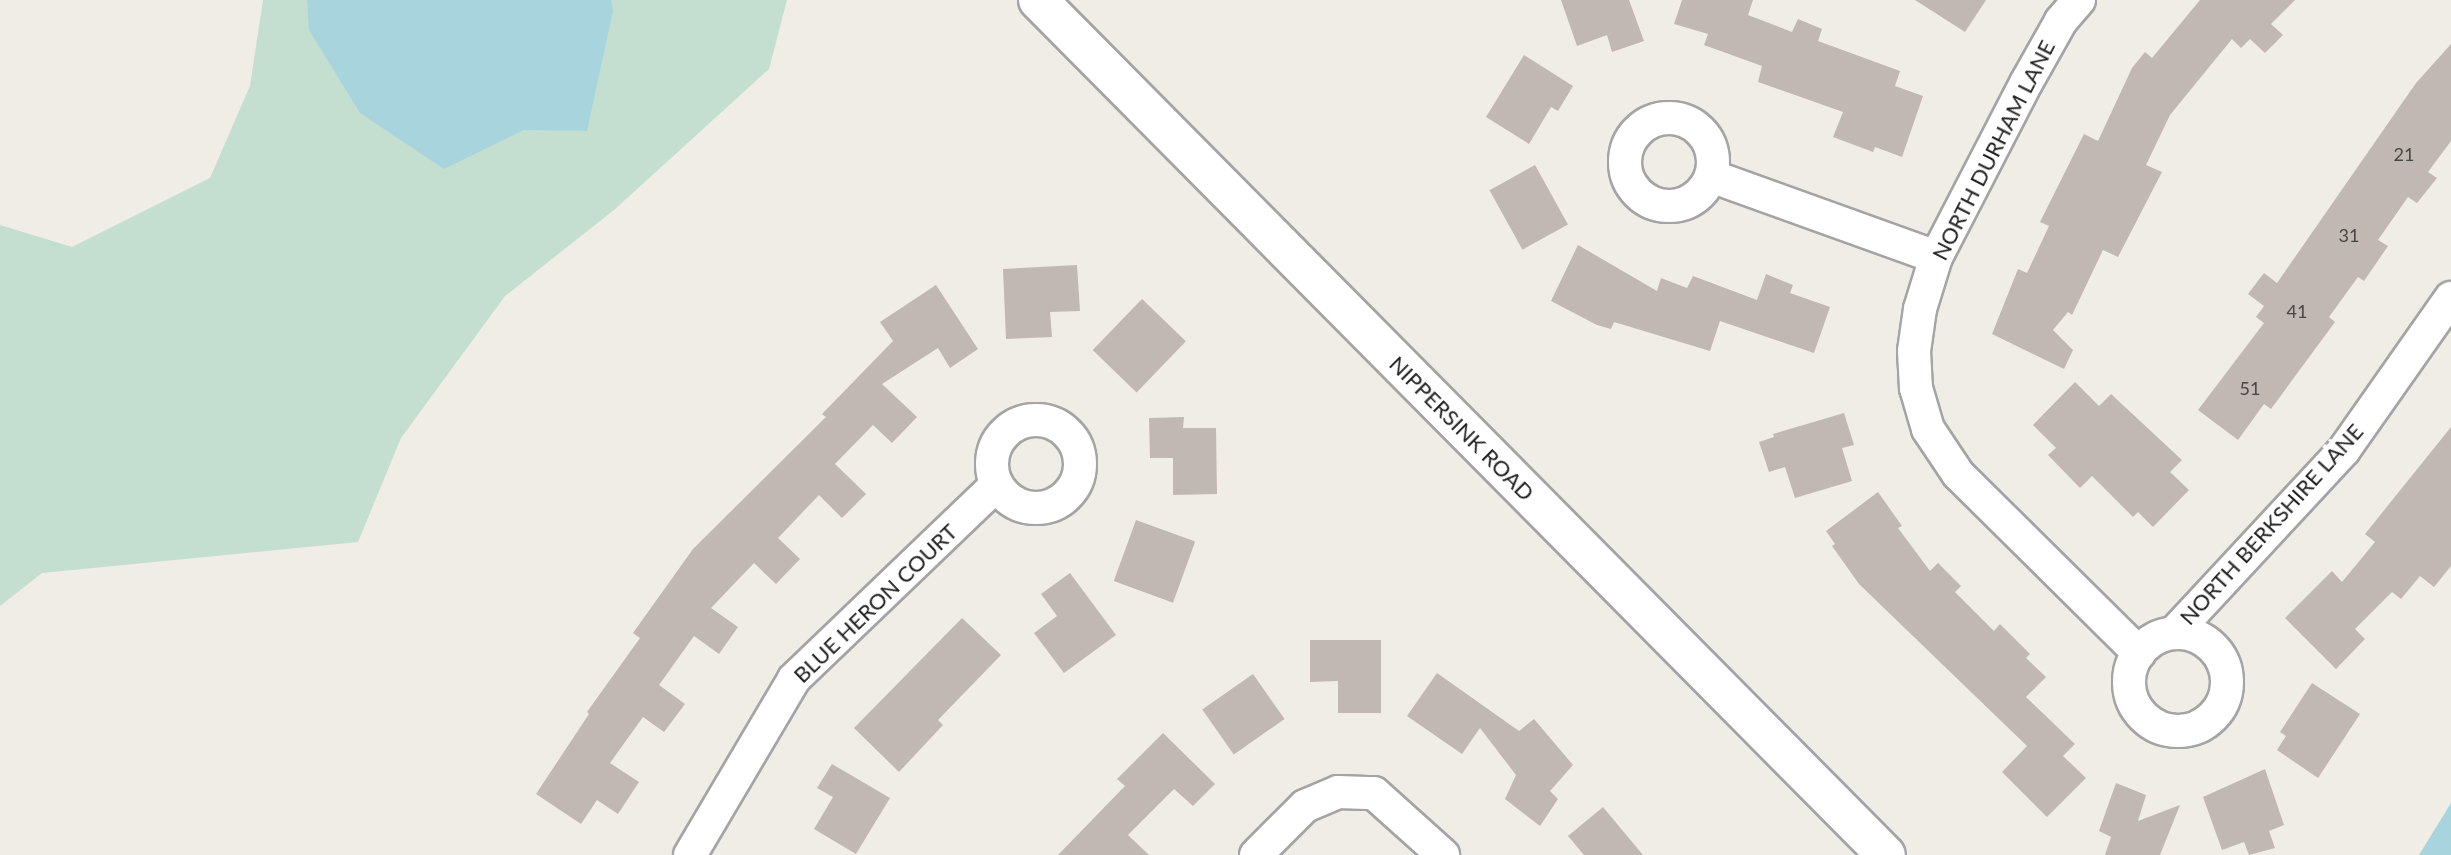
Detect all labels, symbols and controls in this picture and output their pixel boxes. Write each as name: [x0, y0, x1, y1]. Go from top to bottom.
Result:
street label: NORTH DURHAM LANE: [1926, 36, 2060, 264]
house number: 21: [2394, 143, 2414, 165]
house number: 31: [2339, 224, 2359, 246]
house number: 41: [2287, 300, 2307, 322]
street label: NIPPERSINK ROAD: [1384, 350, 1540, 506]
house number: 51: [2240, 377, 2260, 399]
street label: NORTH BERKSHIRE LANE: [2174, 418, 2368, 630]
street label: BLUE HERON COURT: [788, 518, 962, 688]

